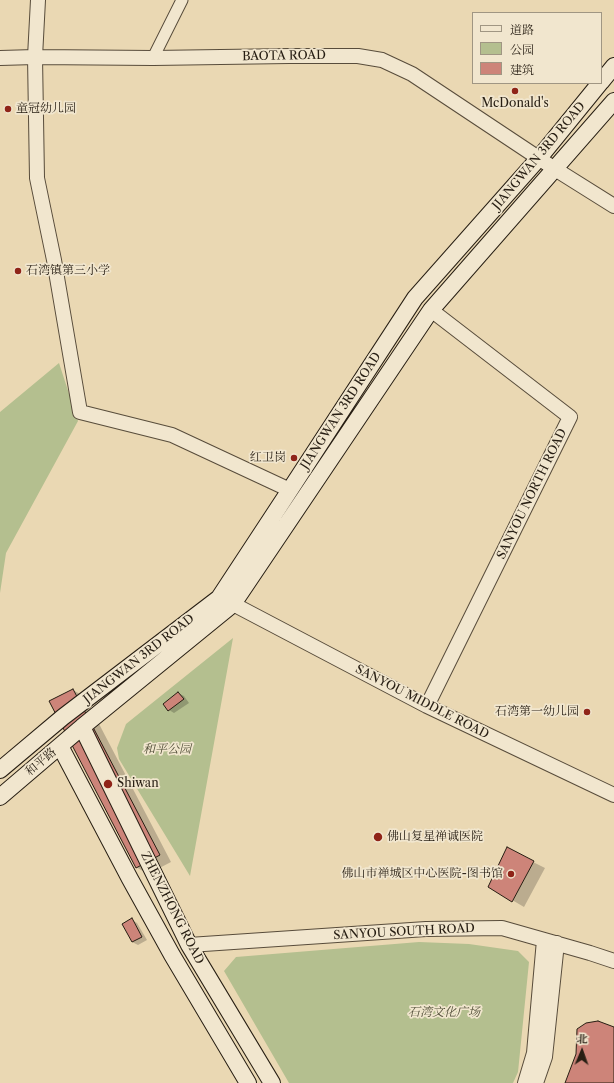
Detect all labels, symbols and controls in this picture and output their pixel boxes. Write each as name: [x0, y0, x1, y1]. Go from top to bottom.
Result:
legend: [472, 12, 602, 84]
text: 道路: [510, 22, 534, 37]
text: 公园: [510, 42, 534, 57]
street label: BAOTA ROAD: [242, 48, 326, 64]
text: 建筑: [510, 62, 534, 77]
marker: McDonald's: [510, 86, 520, 96]
place label: McDonald's: [481, 97, 549, 111]
street label: JIANGWAN 3RD ROAD: [490, 99, 588, 213]
place label: 童冠幼儿园: [16, 102, 76, 116]
marker: 童冠幼儿园: [3, 104, 13, 114]
place label: 石湾镇第三小学: [26, 264, 110, 278]
marker: 石湾镇第三小学: [13, 266, 23, 276]
street label: JIANGWAN 3RD ROAD: [298, 350, 384, 472]
street label: SANYOU NORTH ROAD: [494, 426, 570, 562]
place label: 红卫岗: [250, 451, 286, 465]
marker: 红卫岗: [289, 453, 299, 463]
street label: JIANGWAN 3RD ROAD: [81, 611, 197, 707]
street label: SANYOU MIDDLE ROAD: [353, 662, 491, 742]
place label: 石湾第一幼儿园: [495, 705, 579, 719]
marker: 石湾第一幼儿园: [582, 707, 592, 717]
park label: 和平公园: [143, 743, 191, 757]
street label: 和平路: [23, 745, 59, 779]
place label: Shiwan: [117, 777, 159, 791]
marker: Shiwan: [102, 778, 114, 790]
place label: 佛山复星禅诚医院: [387, 830, 483, 844]
marker: 佛山复星禅诚医院: [372, 831, 384, 843]
street label: ZHENZHONG ROAD: [137, 849, 207, 967]
place label: 佛山市禅城区中心医院-图书馆: [342, 867, 503, 881]
marker: 佛山市禅城区中心医院-图书馆: [506, 869, 516, 879]
street label: SANYOU SOUTH ROAD: [333, 921, 475, 943]
park label: 石湾文化广场: [408, 1006, 480, 1020]
north arrow: [562, 1031, 602, 1071]
text: 北: [577, 1032, 588, 1046]

